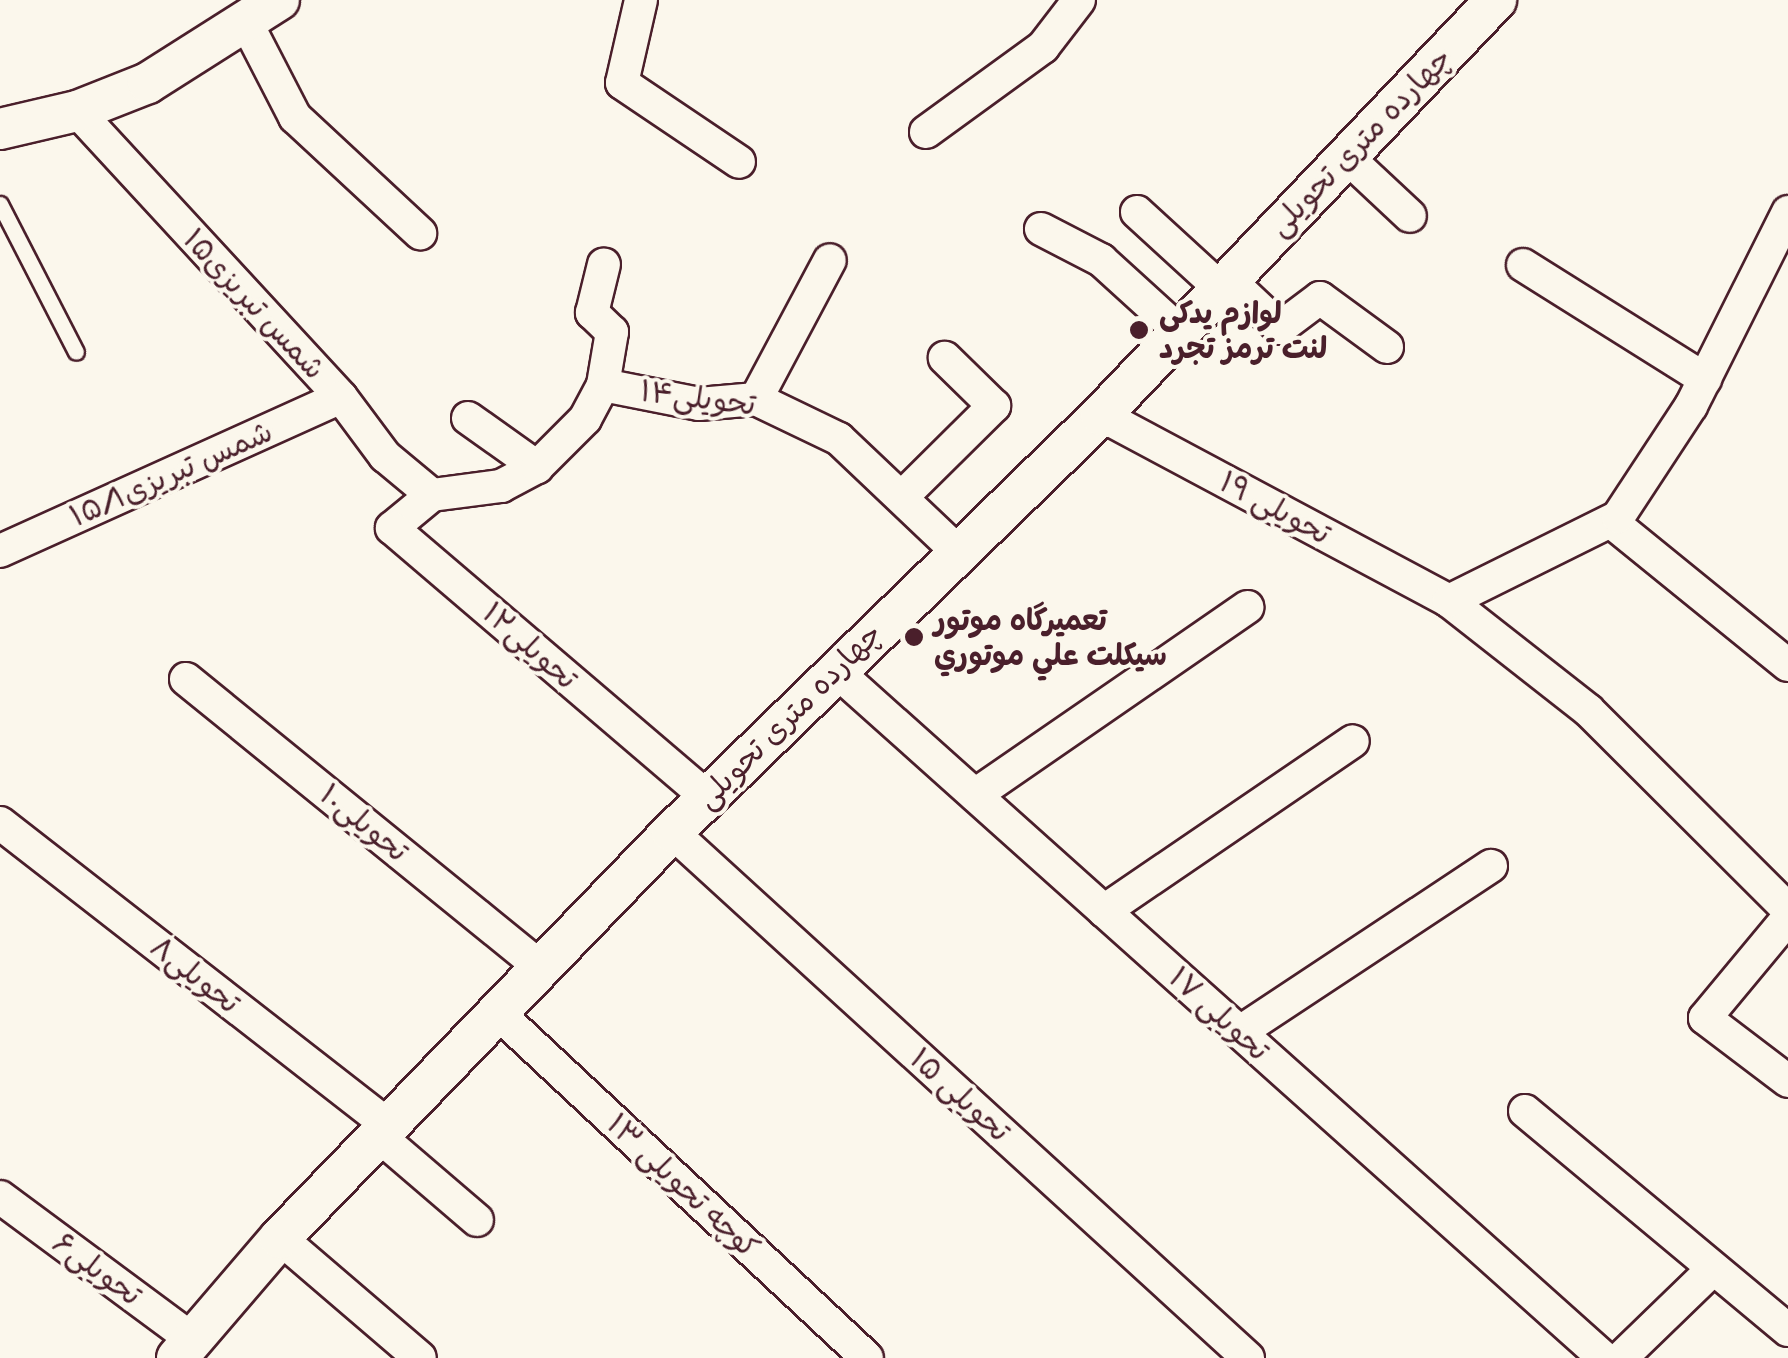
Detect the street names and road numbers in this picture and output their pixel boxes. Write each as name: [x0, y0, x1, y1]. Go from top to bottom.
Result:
street label: چهارده متری تحویلی: [1261, 40, 1459, 244]
street label: شمس تبریزی۱۵: [175, 222, 333, 386]
street label: تحویلی۱۴: [638, 373, 758, 423]
street label: شمس تبریزی۱۵/۱: [64, 413, 278, 535]
street label: تحویلی ۱۹: [1213, 464, 1337, 552]
street label: تحویلی۱۲: [475, 595, 585, 697]
street label: چهارده متری تحویلی: [689, 616, 889, 816]
street label: تحویلی۱۰: [312, 776, 416, 870]
street label: تحویلی۸: [143, 929, 247, 1021]
street label: تحویلی ۱۷: [1161, 960, 1277, 1068]
street label: تحویلی ۱۵: [902, 1041, 1018, 1149]
street label: کوچه تحویلی ۱۳: [599, 1106, 767, 1266]
street label: تحویلی۶: [46, 1225, 148, 1313]

